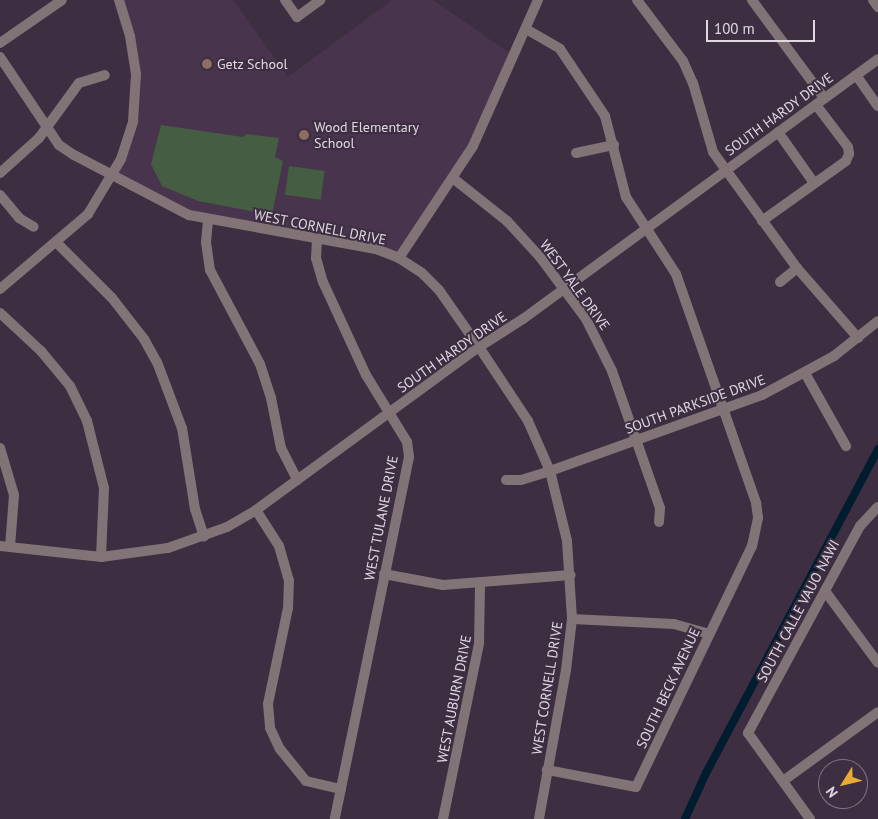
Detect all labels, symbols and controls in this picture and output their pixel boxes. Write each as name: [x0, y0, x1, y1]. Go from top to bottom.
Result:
scale bar: [708, 10, 817, 42]
text: 100 m: [714, 19, 755, 38]
place label: Getz School: [217, 56, 288, 72]
marker: Getz School: [201, 58, 213, 70]
street label: SOUTH HARDY DRIVE: [721, 69, 837, 159]
place label: Wood Elementary School: [314, 119, 419, 152]
marker: Wood Elementary School: [298, 129, 310, 141]
street label: WEST CORNELL DRIVE: [252, 206, 388, 248]
street label: WEST YALE DRIVE: [536, 236, 614, 334]
street label: SOUTH HARDY DRIVE: [394, 308, 510, 396]
street label: SOUTH PARKSIDE DRIVE: [623, 371, 767, 437]
street label: WEST TULANE DRIVE: [361, 454, 401, 582]
street label: SOUTH CALLE VAUO NAWI: [753, 537, 843, 685]
street label: WEST CORNELL DRIVE: [528, 620, 566, 756]
street label: SOUTH BECK AVENUE: [632, 625, 704, 751]
street label: WEST AUBURN DRIVE: [433, 633, 475, 765]
north arrow: [818, 759, 868, 809]
text: N: [822, 783, 842, 801]

